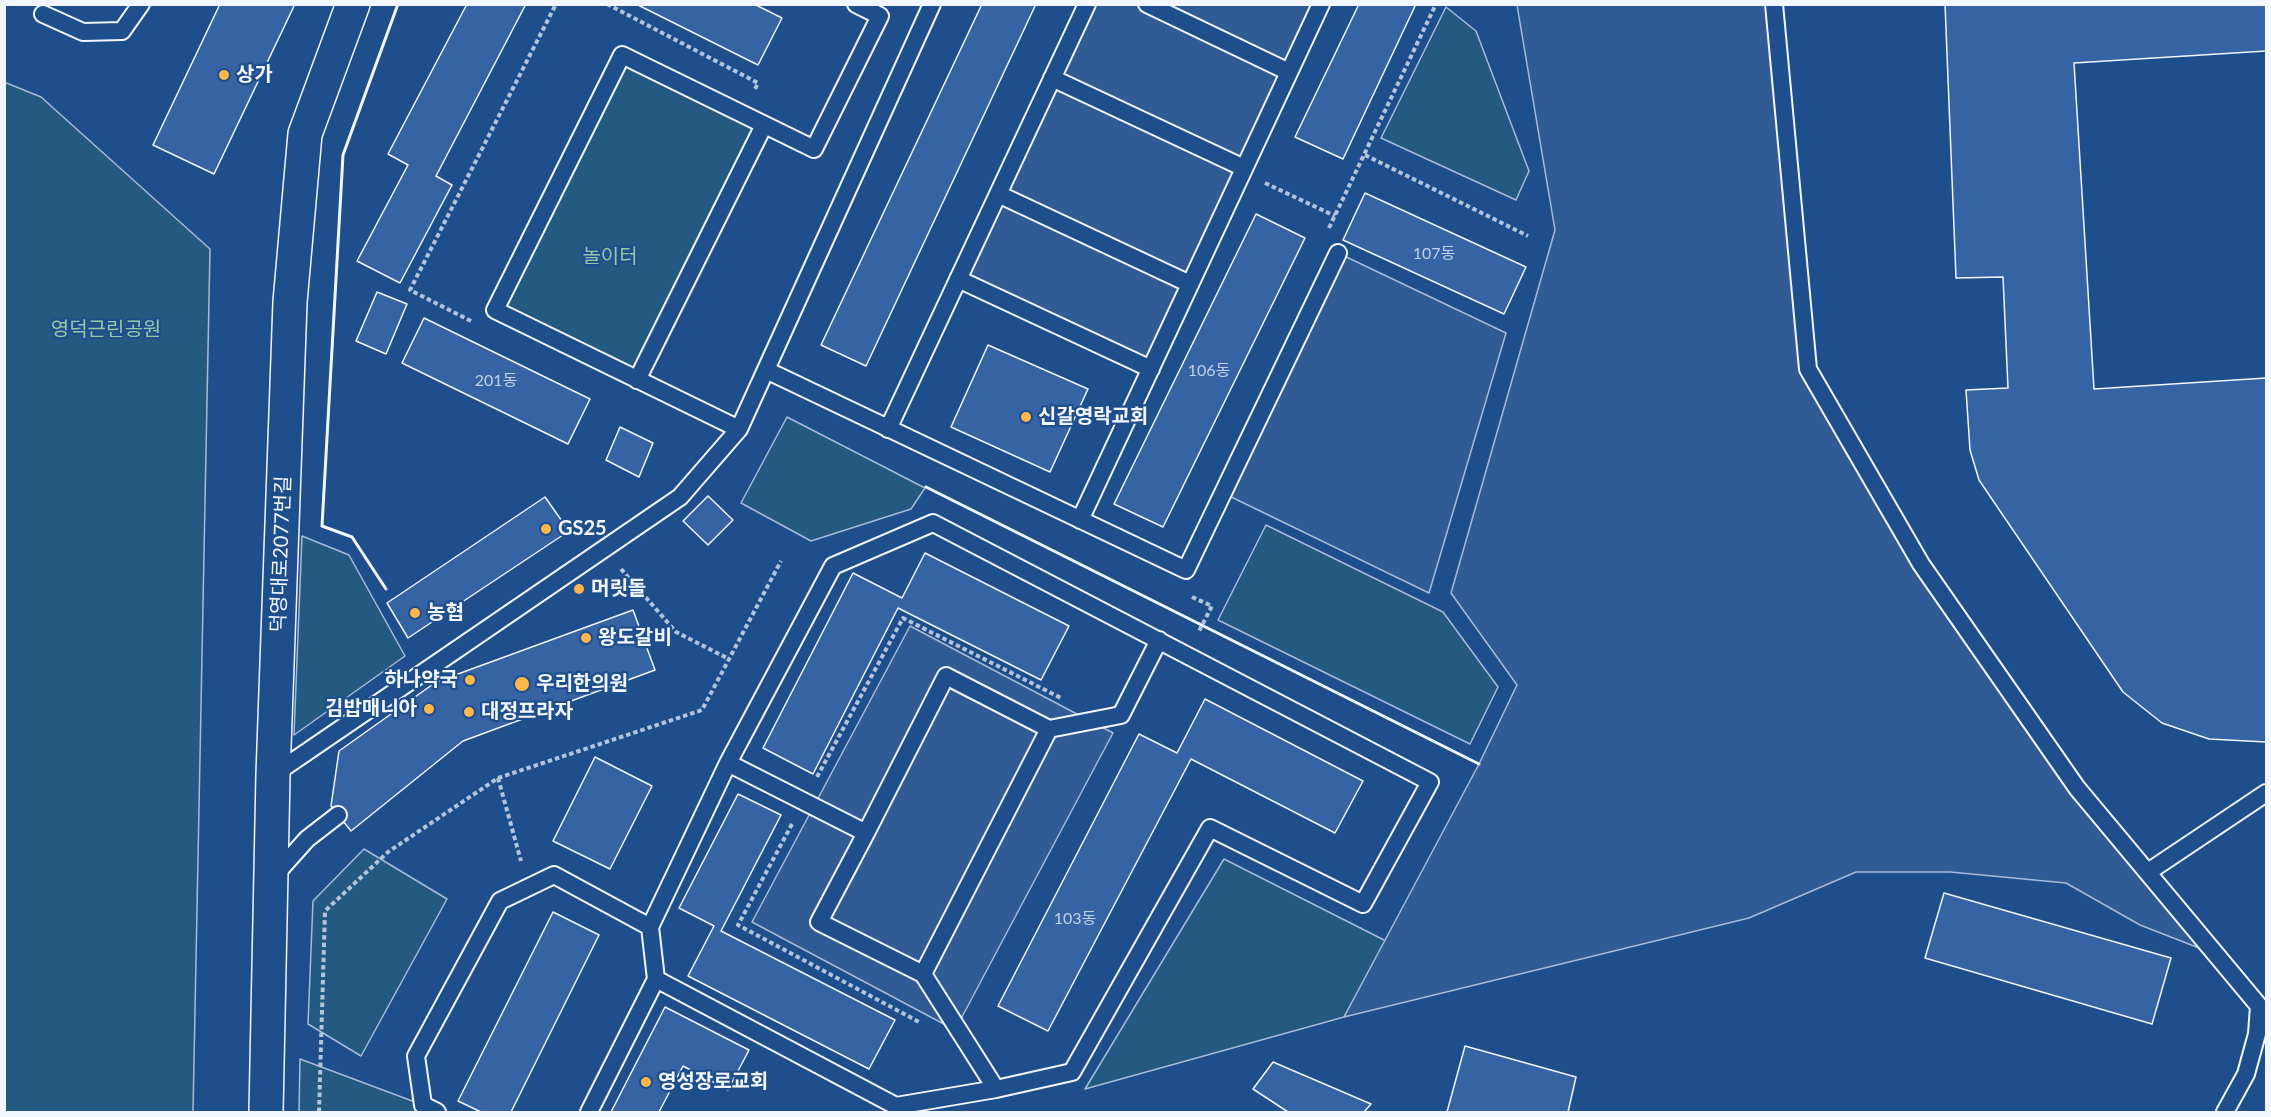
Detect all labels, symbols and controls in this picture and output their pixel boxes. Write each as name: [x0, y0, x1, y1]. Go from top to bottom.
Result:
place label: 상가: [236, 63, 273, 87]
marker: 상가: [217, 68, 231, 82]
house number: 107동: [1413, 244, 1455, 264]
park label: 놀이터: [582, 245, 638, 269]
park label: 영덕근린공원: [51, 318, 161, 342]
house number: 106동: [1188, 361, 1230, 381]
house number: 201동: [475, 371, 517, 391]
place label: 신갈영락교회: [1038, 405, 1148, 429]
marker: 신갈영락교회: [1019, 410, 1033, 424]
street label: 덕영대로2077번길: [266, 475, 296, 633]
place label: GS25: [558, 517, 607, 541]
marker: GS25: [539, 522, 553, 536]
place label: 머릿돌: [591, 577, 646, 601]
marker: 머릿돌: [572, 582, 586, 596]
place label: 농협: [427, 601, 464, 625]
marker: 농협: [408, 606, 422, 620]
place label: 왕도갈비: [598, 626, 672, 650]
marker: 왕도갈비: [579, 631, 593, 645]
place label: 하나약국: [384, 668, 458, 692]
place label: 우리한의원: [536, 672, 628, 696]
marker: 하나약국: [463, 673, 477, 687]
marker: 우리한의원: [513, 675, 531, 693]
place label: 김밥매니아: [325, 697, 417, 721]
place label: 대정프라자: [481, 700, 573, 724]
marker: 김밥매니아: [422, 702, 436, 716]
marker: 대정프라자: [462, 705, 476, 719]
house number: 103동: [1054, 909, 1096, 929]
place label: 영성장로교회: [658, 1070, 768, 1094]
marker: 영성장로교회: [639, 1075, 653, 1089]

